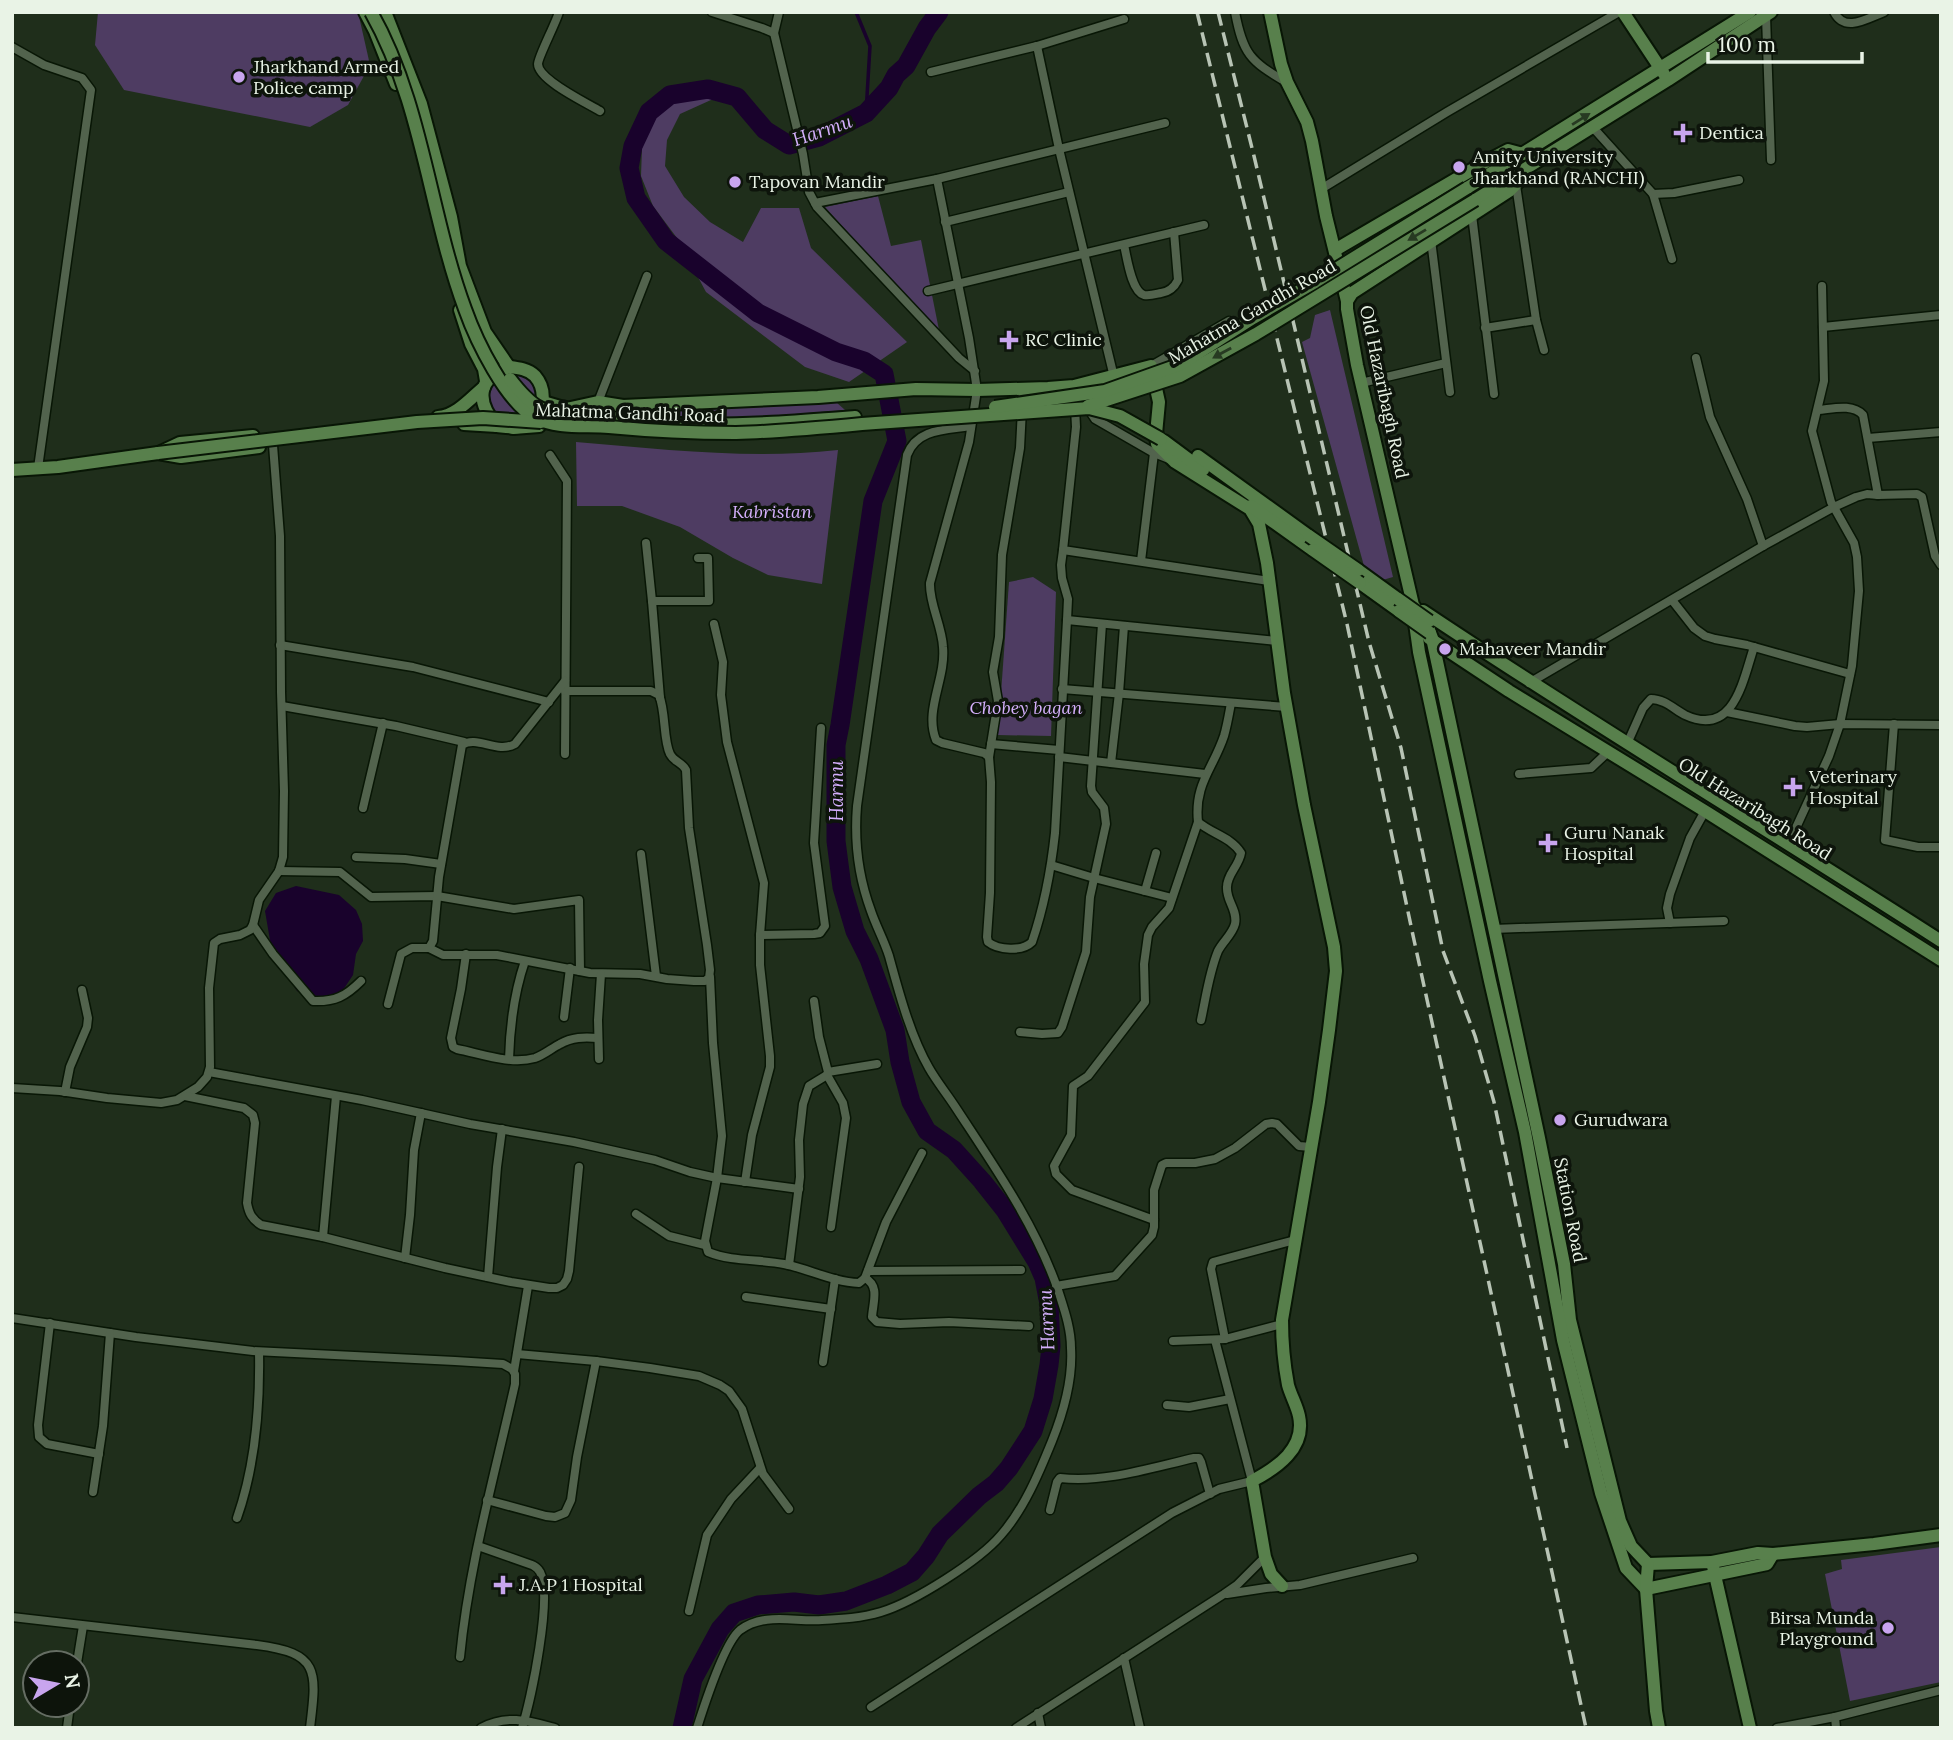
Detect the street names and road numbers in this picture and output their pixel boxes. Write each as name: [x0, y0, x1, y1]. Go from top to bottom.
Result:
street label: Mahatma Gandhi Road: [1164, 254, 1340, 369]
street label: Old Hazaribagh Road: [1355, 303, 1414, 481]
street label: Mahatma Gandhi Road: [535, 398, 726, 427]
street label: Old Hazaribagh Road: [1674, 752, 1836, 865]
street label: Station Road: [1549, 1156, 1592, 1264]

